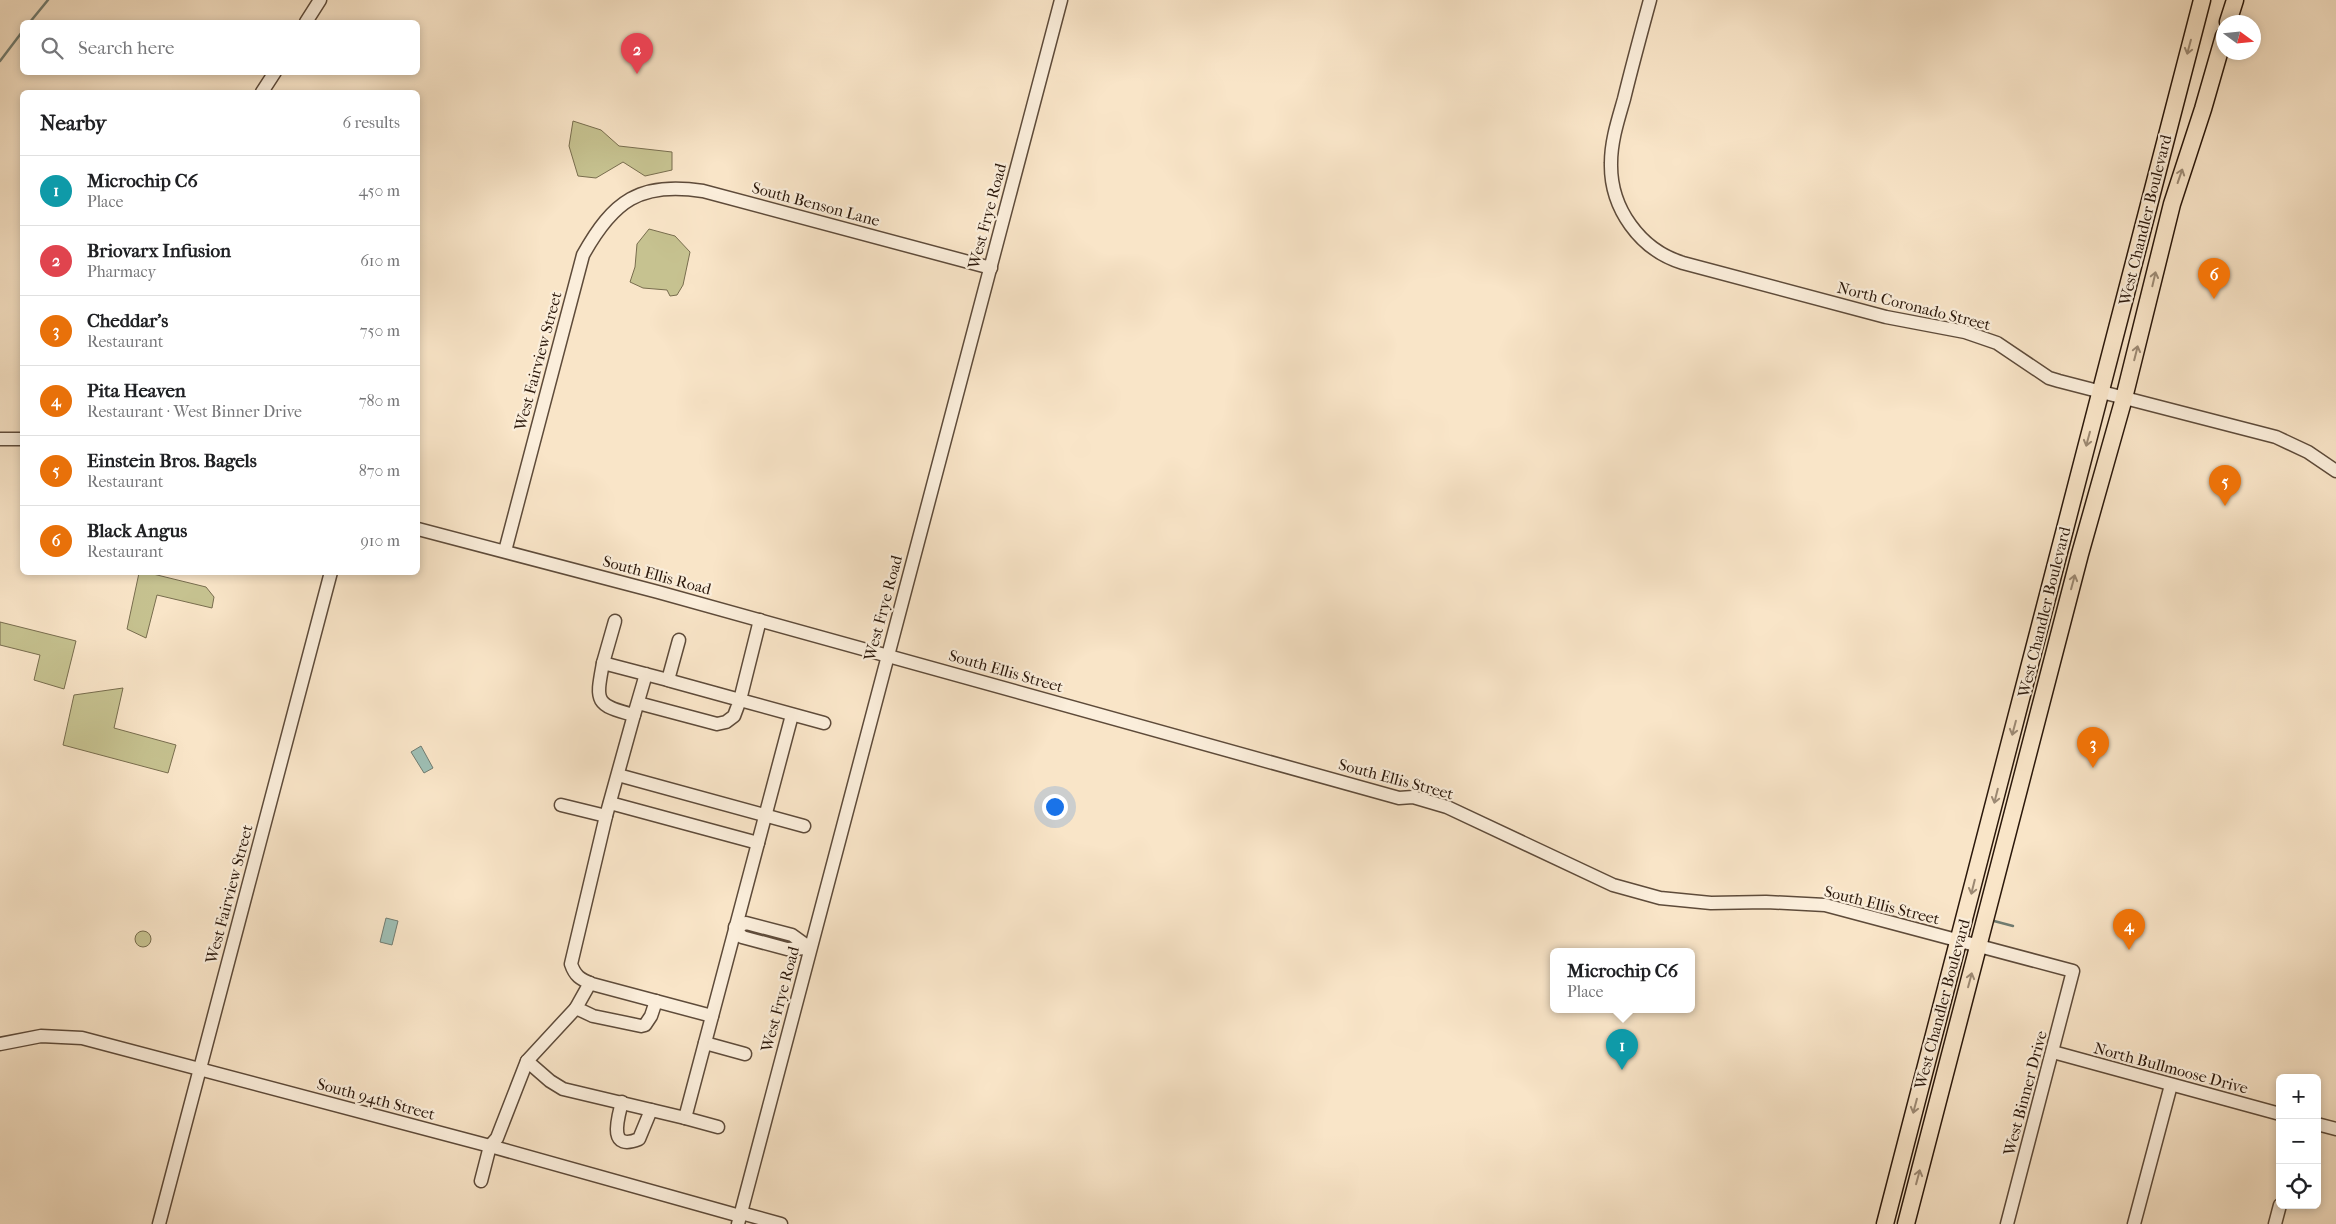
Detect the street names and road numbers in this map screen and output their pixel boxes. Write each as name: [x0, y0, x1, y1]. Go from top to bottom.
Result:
street label: West Chandler Boulevard: [2114, 132, 2175, 308]
street label: West Frye Road: [964, 161, 1010, 272]
street label: South Benson Lane: [750, 178, 882, 230]
street label: North Coronado Street: [1835, 278, 1993, 334]
street label: West Fairview Street: [510, 289, 566, 434]
street label: West Chandler Boulevard: [2013, 524, 2074, 700]
street label: South Ellis Road: [601, 551, 714, 599]
street label: West Frye Road: [860, 553, 906, 664]
street label: South Ellis Street: [947, 646, 1066, 697]
street label: South Ellis Street: [1336, 755, 1456, 804]
street label: West Fairview Street: [201, 822, 257, 967]
street label: South Ellis Street: [1822, 881, 1942, 929]
street label: West Chandler Boulevard: [1910, 917, 1974, 1092]
street label: West Frye Road: [757, 944, 803, 1055]
street label: West Binner Drive: [1999, 1028, 2051, 1158]
street label: North Bullmoose Drive: [2092, 1038, 2250, 1098]
street label: South 94th Street: [315, 1074, 437, 1124]

